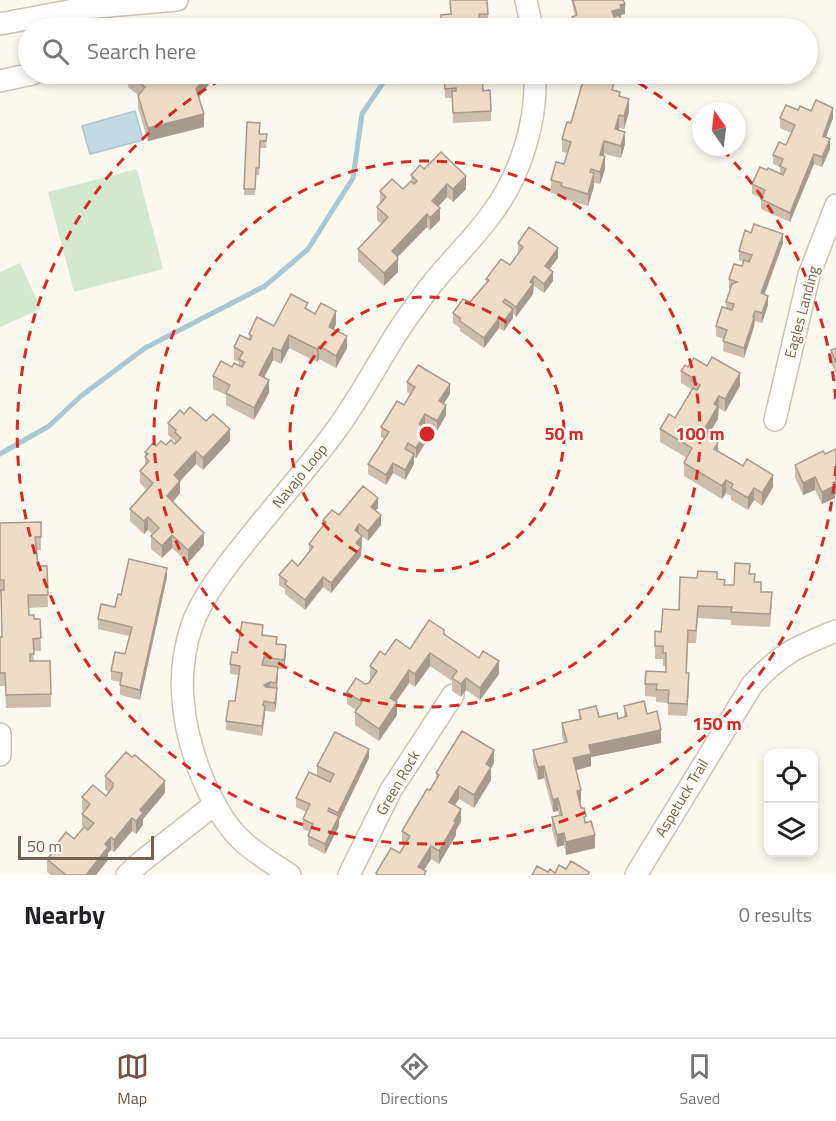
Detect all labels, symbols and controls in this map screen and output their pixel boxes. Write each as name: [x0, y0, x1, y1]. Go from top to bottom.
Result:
search box: [18, 18, 818, 84]
text: Search here: [87, 34, 196, 68]
icon: search: [39, 35, 72, 68]
north arrow: [692, 102, 746, 156]
street label: Eagles Landing: [778, 263, 825, 361]
text: 50 m: [544, 420, 584, 447]
text: 100 m: [675, 420, 725, 447]
centre of rings: [417, 424, 437, 444]
street label: Navajo Loop: [266, 438, 333, 513]
text: 150 m: [692, 710, 742, 737]
street label: Green Rock: [370, 746, 425, 819]
map controls: [764, 749, 818, 857]
button: locate: [764, 749, 818, 803]
street label: Aspetuck Trail: [649, 754, 714, 841]
button: layers: [764, 803, 818, 857]
scale bar: [18, 833, 154, 860]
text: 50 m: [27, 834, 62, 858]
text: Nearby: [24, 895, 105, 934]
text: 0 results: [739, 899, 812, 930]
tab: Map: [116, 1050, 149, 1110]
tab: Directions: [380, 1050, 448, 1110]
tab: Saved: [680, 1050, 720, 1110]

